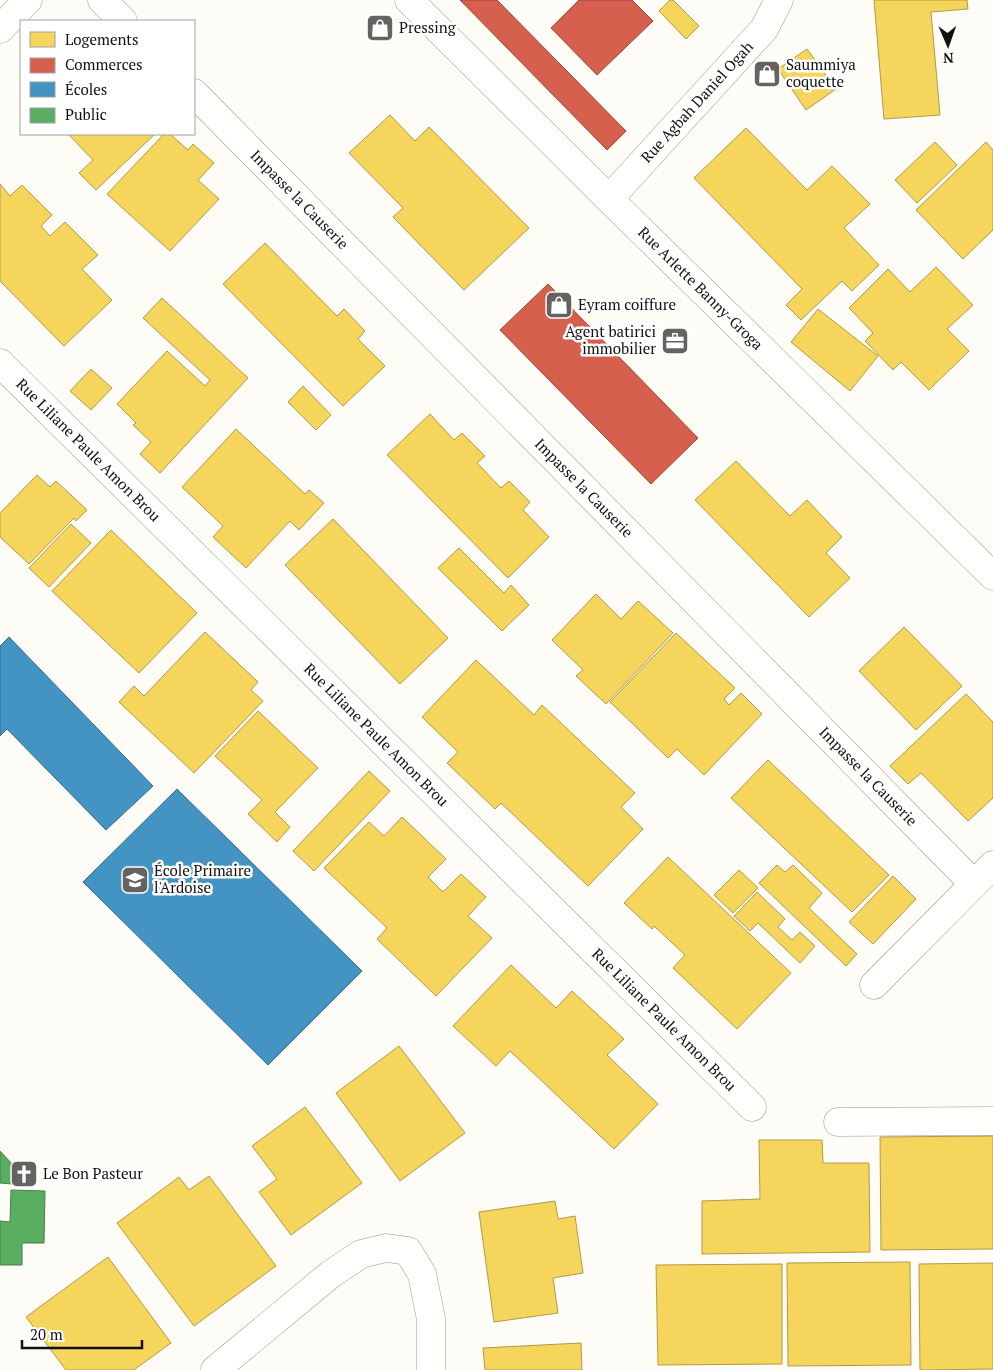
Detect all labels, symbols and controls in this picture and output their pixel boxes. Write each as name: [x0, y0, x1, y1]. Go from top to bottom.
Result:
shop icon: Pressing: [365, 13, 395, 43]
place label: Pressing: [399, 17, 457, 37]
legend: [20, 20, 195, 135]
north arrow: [923, 20, 973, 70]
text: Logements: [65, 29, 138, 49]
street label: Rue Agbah Daniel Ogah: [636, 36, 757, 167]
text: N: [942, 49, 954, 68]
text: Commerces: [65, 54, 143, 74]
place label: Saummiya coquette: [786, 54, 856, 91]
shop icon: Saummiya coquette: [752, 59, 782, 89]
text: Écoles: [65, 79, 107, 99]
text: Public: [65, 104, 107, 124]
street label: Impasse la Causerie: [247, 145, 353, 253]
street label: Rue Arlette Banny-Groga: [634, 222, 768, 354]
shop icon: Eyram coiffure: [544, 290, 574, 320]
place label: Eyram coiffure: [578, 294, 676, 314]
place label: Agent batirici immobilier: [565, 321, 656, 358]
office icon: Agent batirici immobilier: [660, 326, 690, 356]
street label: Rue Liliane Paule Amon Brou: [12, 374, 166, 526]
street label: Impasse la Causerie: [531, 433, 638, 542]
street label: Rue Liliane Paule Amon Brou: [300, 658, 454, 810]
street label: Impasse la Causerie: [815, 722, 922, 830]
place label: École Primaire l'Ardoise: [154, 860, 251, 897]
school or university icon: École Primaire l'Ardoise: [120, 865, 150, 895]
street label: Rue Liliane Paule Amon Brou: [588, 943, 741, 1095]
church icon: Le Bon Pasteur: [9, 1159, 39, 1189]
place label: Le Bon Pasteur: [43, 1163, 143, 1183]
scale bar: [22, 1318, 142, 1350]
text: 20 m: [30, 1324, 63, 1344]

